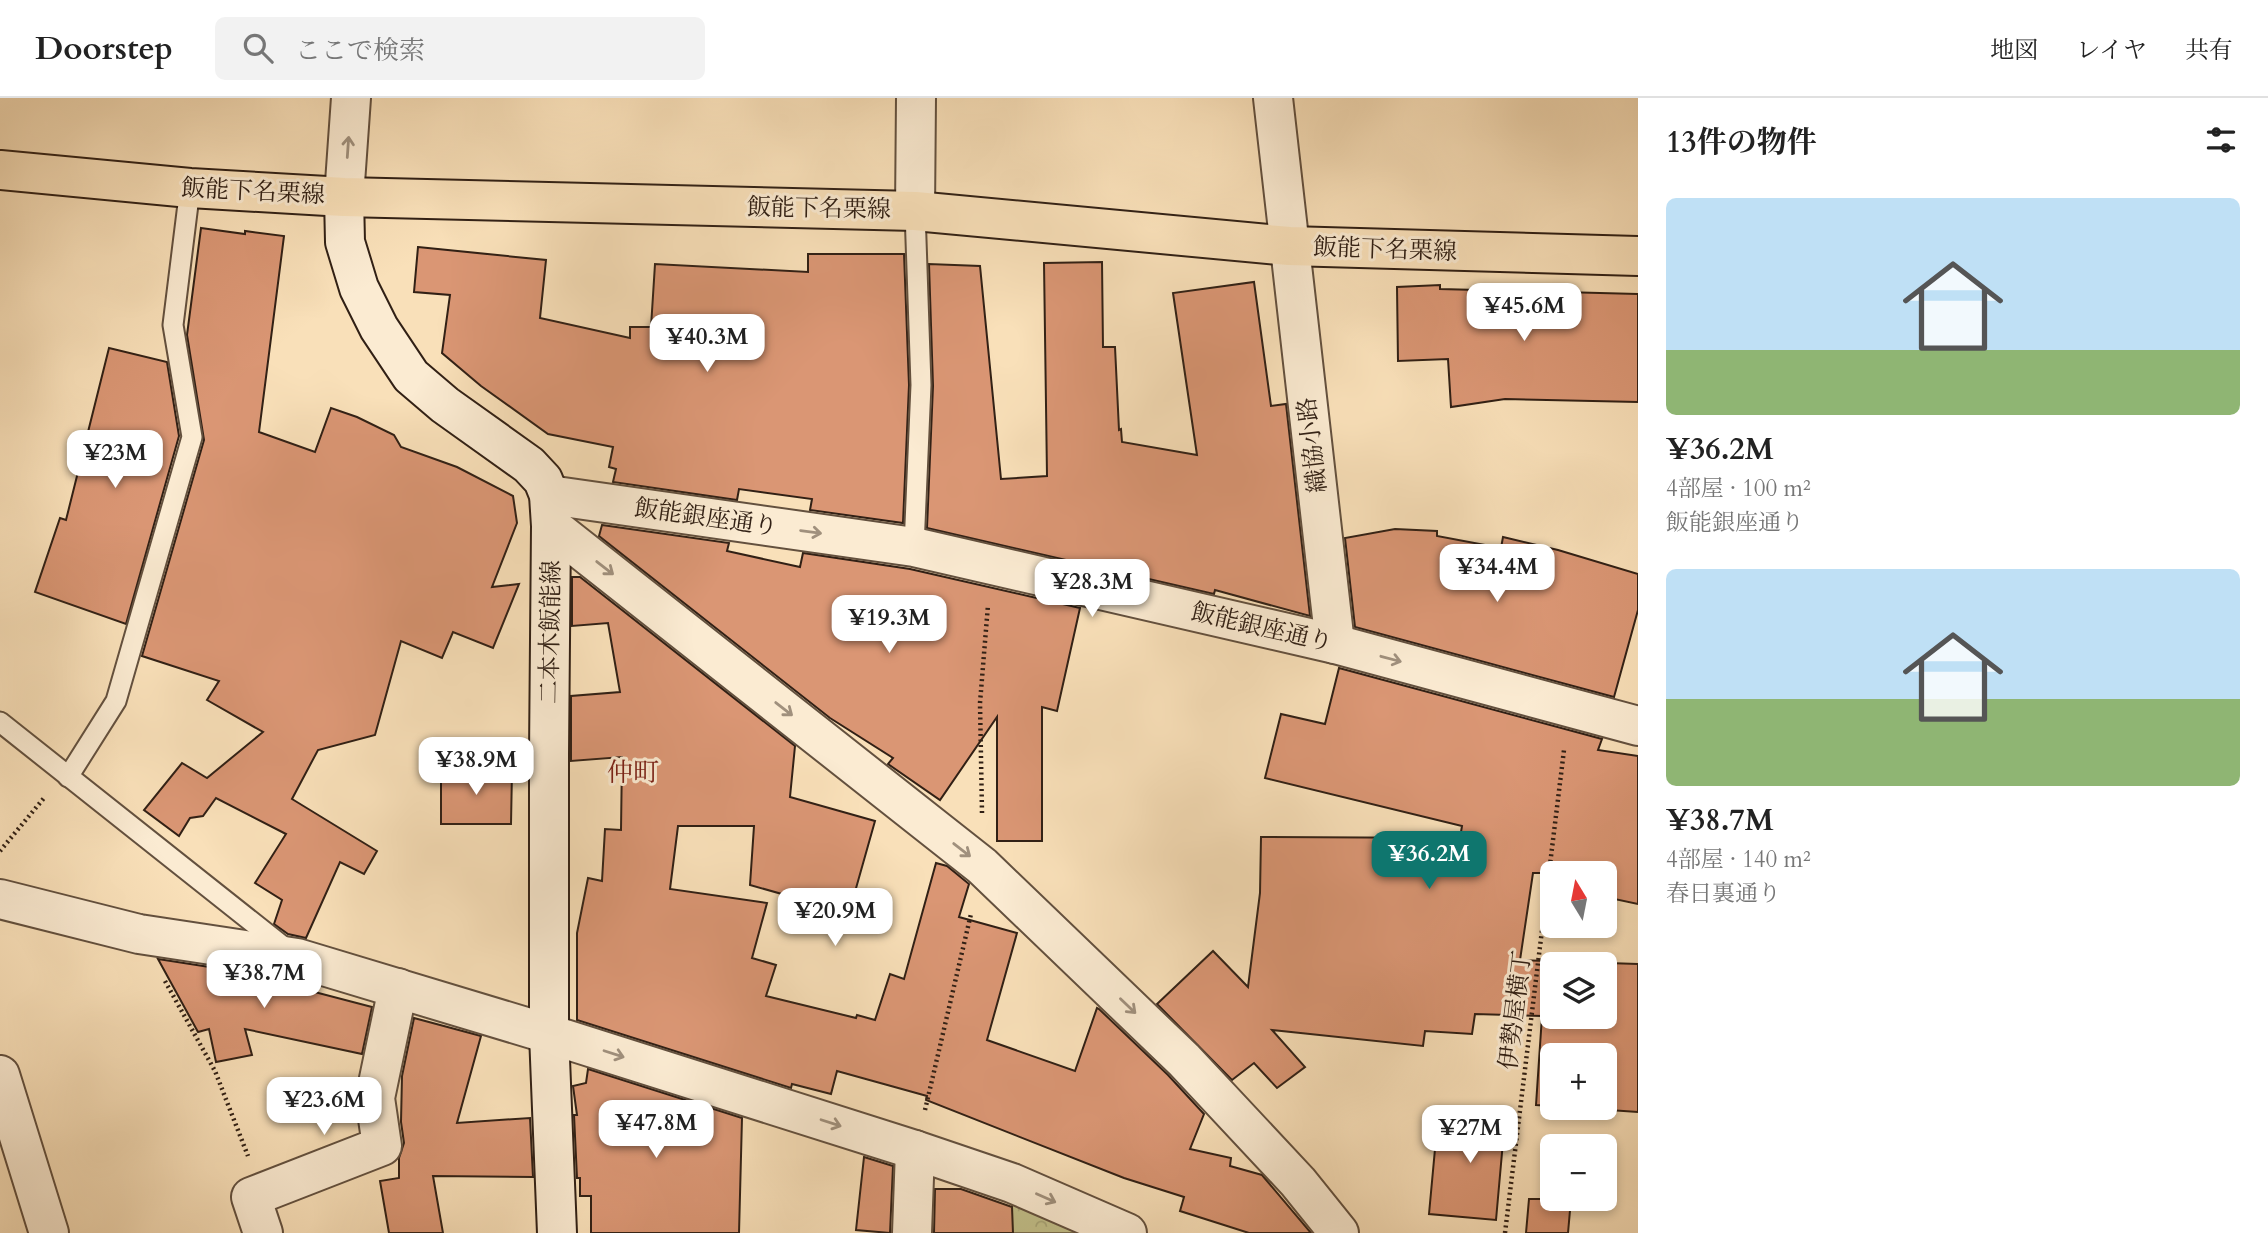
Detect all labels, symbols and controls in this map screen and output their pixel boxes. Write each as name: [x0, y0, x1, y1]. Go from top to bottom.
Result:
search box: [215, 17, 705, 80]
text: Doorstep: [35, 26, 173, 71]
icon: search: [239, 29, 277, 67]
text: ここで検索: [295, 33, 425, 68]
text: 地図: [1990, 34, 2038, 67]
text: レイヤ: [2076, 34, 2147, 67]
text: 共有: [2185, 34, 2233, 67]
icon: filters: [2202, 121, 2240, 159]
text: 13件の物件: [1666, 122, 1817, 163]
one-way arrow: [341, 136, 354, 159]
street label: 飯能下名栗線: [180, 171, 326, 212]
street label: 飯能下名栗線: [747, 191, 891, 226]
street label: 飯能下名栗線: [1312, 230, 1458, 269]
icon: home: [1890, 243, 2016, 369]
pin: ¥45.6M: [1467, 284, 1581, 343]
text: ¥45.6M: [1483, 290, 1565, 321]
pin: ¥40.3M: [650, 314, 764, 374]
text: ¥40.3M: [666, 321, 748, 352]
street label: 織協小路: [1290, 395, 1335, 495]
text: ¥36.2M: [1666, 429, 1774, 470]
pin: ¥23M: [74, 430, 156, 490]
text: ¥23M: [83, 437, 147, 468]
text: 4部屋 · 100 m²: [1666, 473, 1811, 504]
street label: 飯能銀座通り: [632, 491, 780, 544]
text: 飯能銀座通り: [1666, 507, 1804, 538]
one-way arrow: [799, 526, 821, 539]
pin: ¥34.4M: [1440, 545, 1554, 604]
text: ¥34.4M: [1456, 551, 1538, 582]
street label: 二本木飯能線: [533, 560, 568, 704]
pin: ¥28.3M: [1035, 560, 1149, 619]
one-way arrow: [595, 561, 614, 576]
text: ¥28.3M: [1051, 566, 1133, 597]
street label: 飯能銀座通り: [1188, 595, 1336, 660]
pin: ¥19.3M: [832, 596, 946, 655]
text: ¥19.3M: [848, 602, 930, 633]
icon: home: [1890, 614, 2016, 740]
one-way arrow: [1380, 653, 1402, 666]
one-way arrow: [774, 702, 792, 717]
pin: ¥38.9M: [419, 738, 533, 797]
text: ¥38.9M: [435, 744, 517, 775]
district label: 仲町: [607, 755, 659, 790]
text: ¥38.7M: [1666, 800, 1774, 841]
pin: ¥36.2M: [1372, 832, 1486, 891]
text: ¥36.2M: [1388, 838, 1470, 869]
one-way arrow: [953, 843, 971, 858]
text: 4部屋 · 140 m²: [1666, 844, 1811, 875]
north arrow: [1540, 861, 1617, 938]
map controls: [1540, 861, 1617, 1211]
text: 春日裏通り: [1666, 878, 1781, 909]
pin: ¥20.9M: [778, 888, 892, 948]
text: ¥20.9M: [794, 895, 876, 926]
street label: 伊勢屋横丁: [1492, 948, 1539, 1072]
pin: ¥38.7M: [207, 950, 321, 1010]
button: layers: [1540, 952, 1617, 1029]
text: ¥38.7M: [223, 957, 305, 988]
one-way arrow: [1119, 997, 1136, 1014]
button: +: [1540, 1043, 1617, 1120]
one-way arrow: [603, 1049, 625, 1062]
pin: ¥23.6M: [267, 1077, 381, 1137]
text: ¥23.6M: [283, 1084, 365, 1115]
pin: ¥47.8M: [599, 1100, 713, 1160]
pin: ¥27M: [1429, 1105, 1511, 1165]
text: ¥47.8M: [615, 1107, 697, 1138]
text: ¥27M: [1438, 1112, 1502, 1143]
one-way arrow: [820, 1118, 842, 1131]
button: −: [1540, 1134, 1617, 1211]
one-way arrow: [1035, 1192, 1056, 1205]

